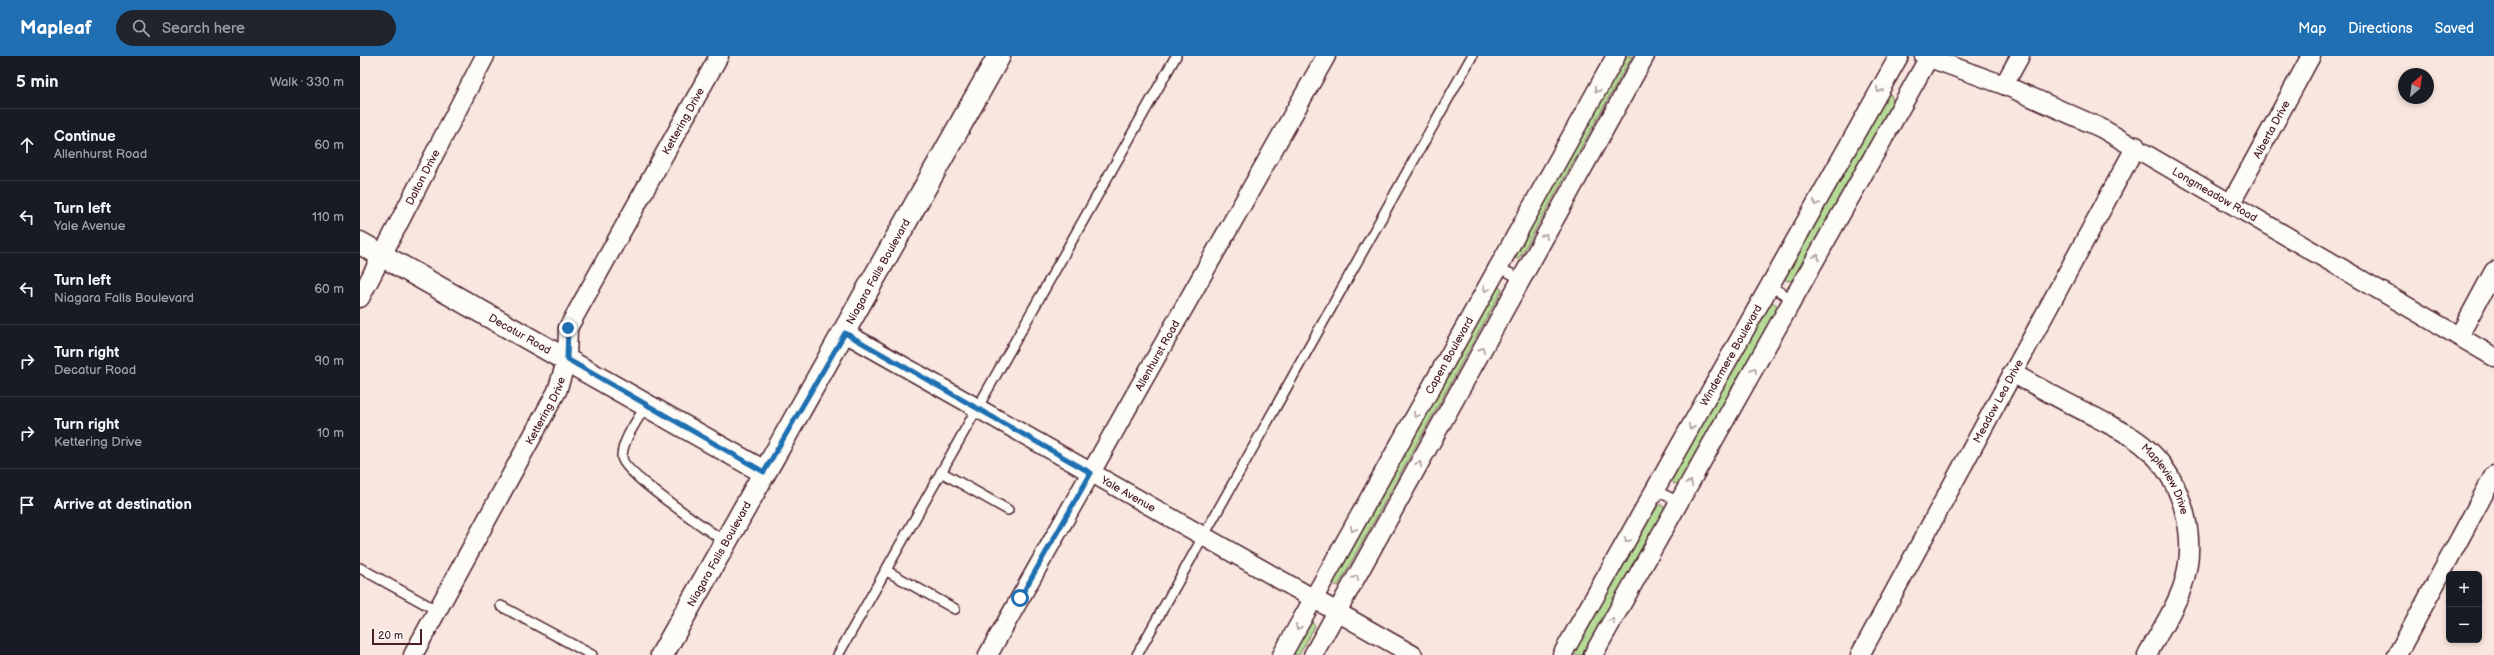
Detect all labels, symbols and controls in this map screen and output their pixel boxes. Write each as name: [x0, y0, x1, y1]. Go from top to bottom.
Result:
search box: [116, 10, 396, 46]
text: Mapleaf: [20, 17, 92, 40]
icon: search: [130, 17, 152, 39]
text: Search here: [162, 19, 245, 38]
text: Map: [2298, 20, 2326, 37]
text: Directions: [2348, 20, 2413, 37]
text: Saved: [2435, 20, 2474, 37]
north arrow: [2398, 68, 2434, 104]
text: 5 min: [16, 72, 59, 92]
text: Walk · 330 m: [270, 74, 344, 90]
street label: Kettering Drive: [660, 85, 707, 157]
one-way arrow: [1594, 86, 1601, 93]
one-way arrow: [1877, 86, 1884, 93]
street label: Alberta Drive: [2251, 98, 2293, 161]
text: Continue: [54, 127, 116, 146]
icon: ahead: [16, 134, 38, 156]
text: 60 m: [314, 137, 344, 153]
text: Allenhurst Road: [54, 146, 147, 162]
street label: Dalton Drive: [403, 147, 443, 207]
street label: Longmeadow Road: [2170, 165, 2259, 225]
text: Turn left: [54, 199, 111, 218]
one-way arrow: [1813, 199, 1820, 206]
icon: left: [16, 206, 38, 228]
text: 110 m: [312, 209, 344, 225]
street label: Niagara Falls Boulevard: [843, 217, 913, 327]
text: Yale Avenue: [54, 218, 126, 234]
one-way arrow: [1540, 233, 1548, 241]
one-way arrow: [1813, 253, 1820, 261]
text: Turn left: [54, 271, 111, 290]
icon: left: [16, 278, 38, 300]
text: 60 m: [314, 281, 344, 297]
one-way arrow: [1483, 285, 1490, 292]
text: Niagara Falls Boulevard: [54, 290, 194, 306]
street label: Windermere Boulevard: [1697, 302, 1765, 408]
street label: Decatur Road: [486, 311, 553, 357]
street label: Capen Boulevard: [1423, 315, 1476, 397]
street label: Allenhurst Road: [1132, 318, 1183, 393]
route end: [559, 319, 577, 337]
text: Turn right: [54, 343, 119, 362]
one-way arrow: [1477, 347, 1485, 354]
icon: right: [16, 350, 38, 372]
text: 90 m: [315, 353, 344, 369]
street label: Meadow Lea Drive: [1970, 357, 2026, 445]
text: Decatur Road: [54, 362, 136, 378]
one-way arrow: [1749, 367, 1756, 374]
street label: Kettering Drive: [523, 375, 568, 447]
one-way arrow: [1413, 411, 1420, 418]
text: Turn right: [54, 415, 119, 434]
icon: right: [16, 422, 38, 444]
one-way arrow: [1688, 422, 1695, 430]
text: 10 m: [317, 425, 344, 441]
text: Kettering Drive: [54, 434, 142, 450]
street label: Mapleview Drive: [2139, 441, 2191, 516]
one-way arrow: [1415, 461, 1422, 468]
street label: Yale Avenue: [1098, 473, 1158, 515]
one-way arrow: [1685, 480, 1692, 487]
icon: arrive: [16, 494, 38, 516]
text: Arrive at destination: [54, 495, 192, 514]
street label: Niagara Falls Boulevard: [685, 499, 754, 609]
one-way arrow: [1350, 525, 1357, 532]
one-way arrow: [1624, 536, 1631, 543]
map controls: [2446, 571, 2482, 643]
button: +: [2446, 571, 2482, 607]
one-way arrow: [1352, 575, 1359, 582]
route start: [1011, 589, 1029, 607]
button: −: [2446, 607, 2482, 643]
one-way arrow: [1608, 618, 1615, 625]
one-way arrow: [1295, 623, 1303, 630]
scale bar: [372, 627, 422, 646]
text: 20 m: [378, 629, 403, 642]

